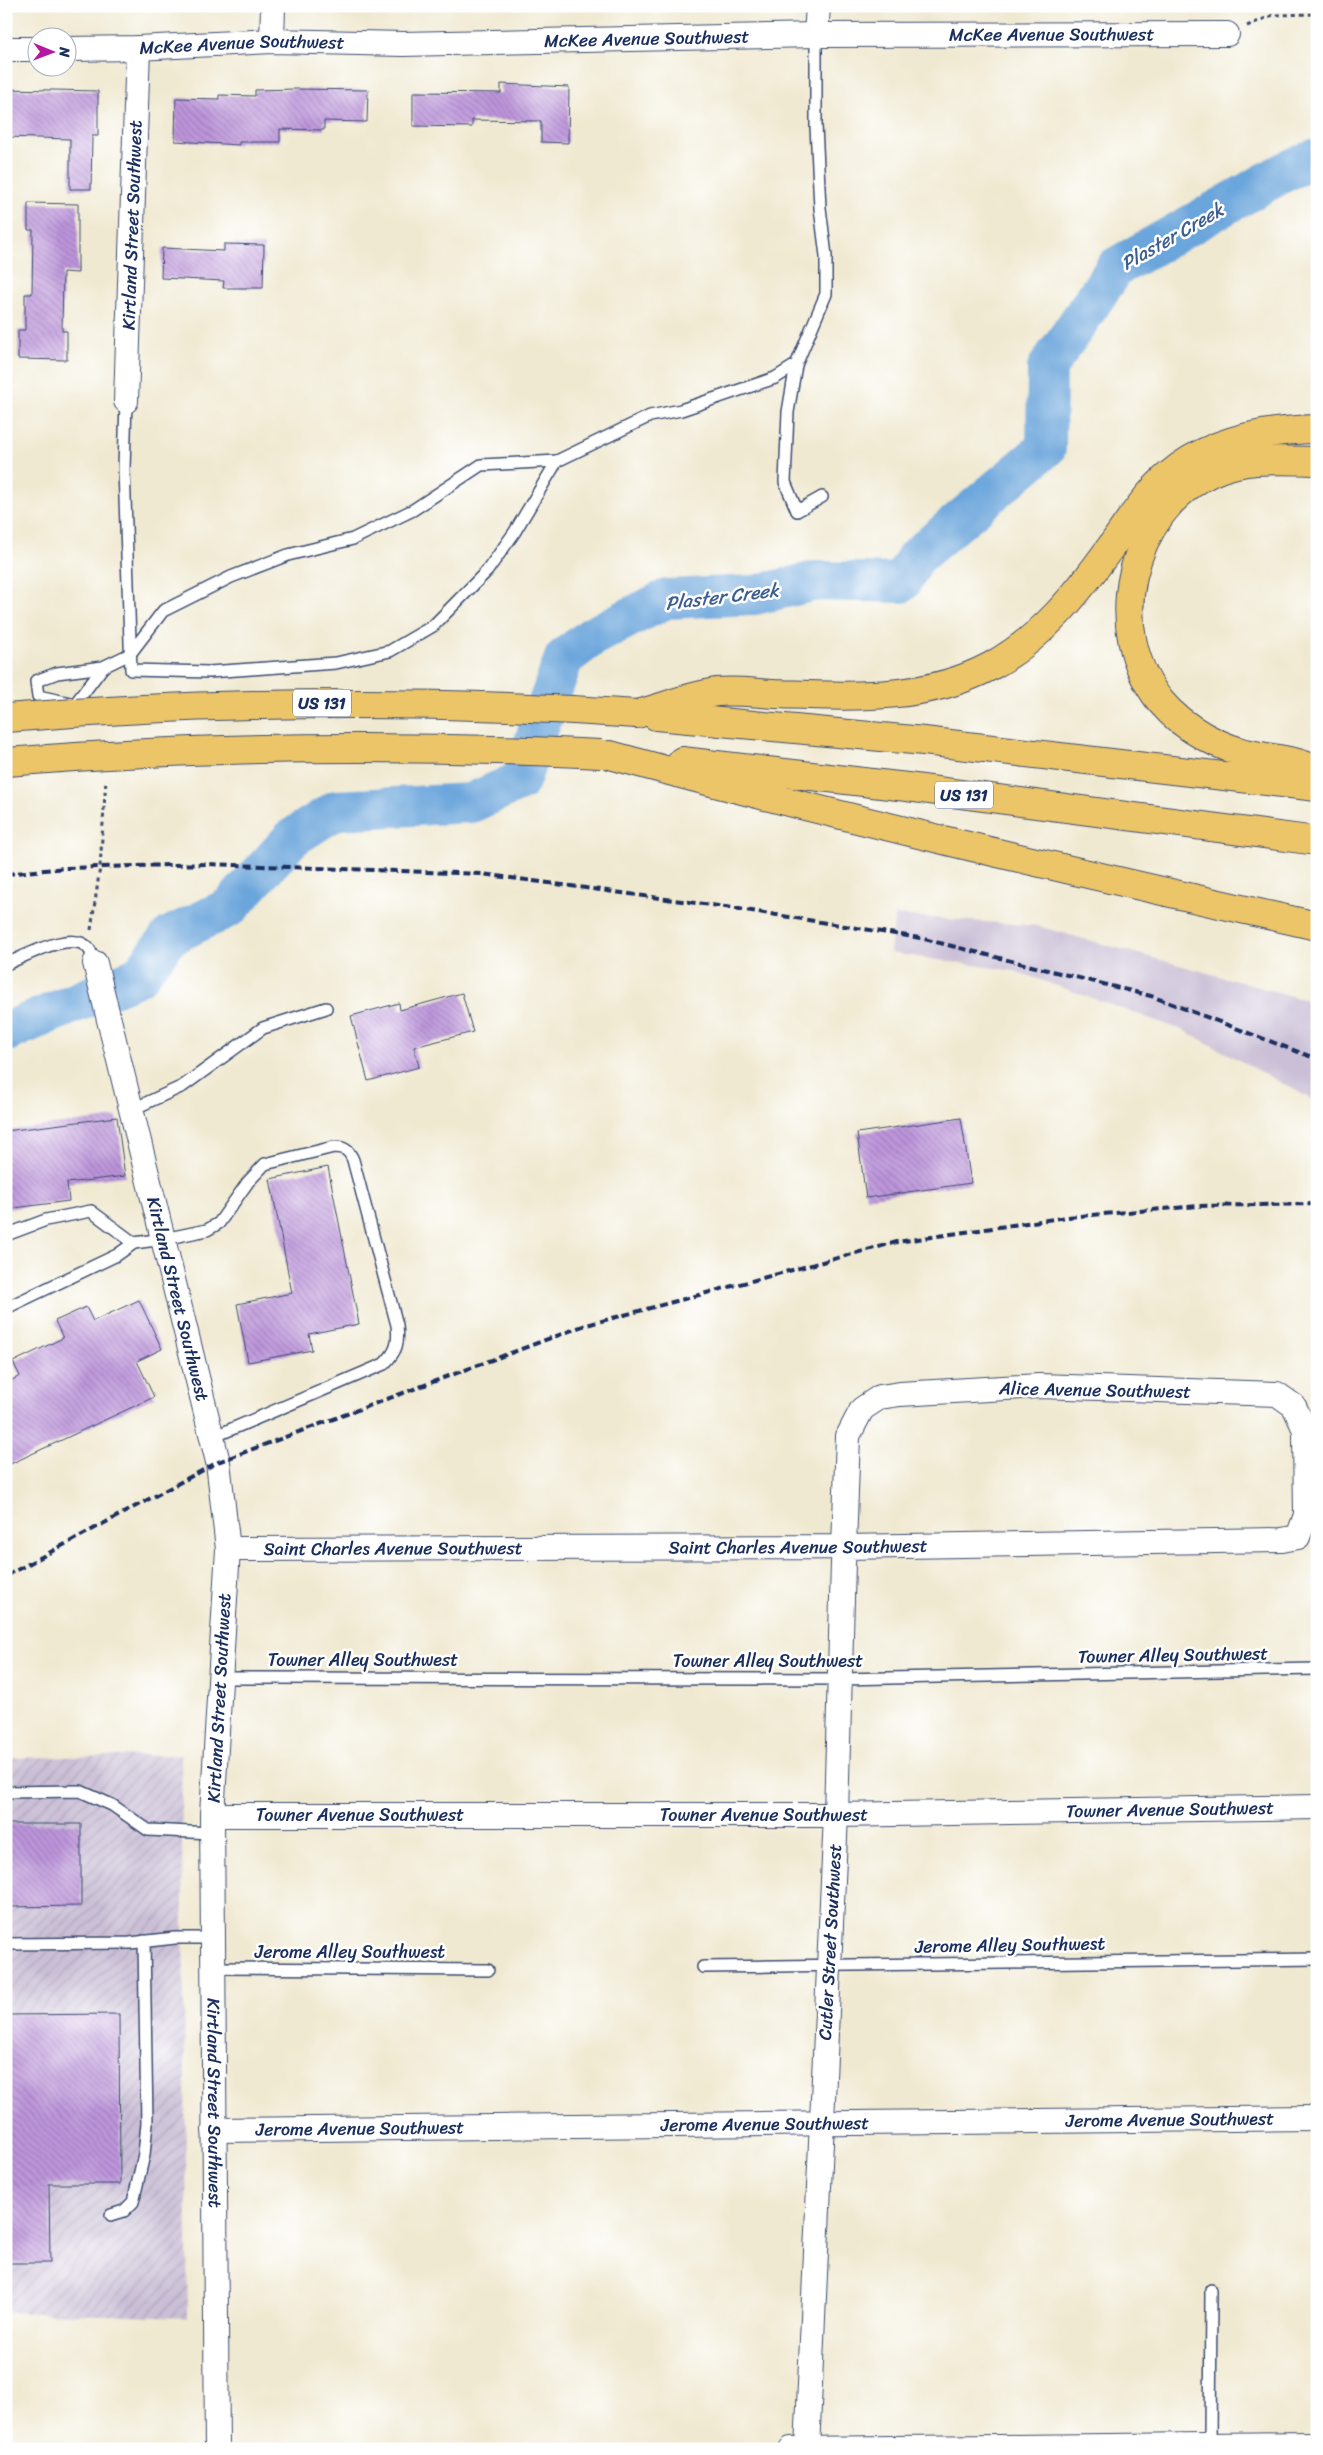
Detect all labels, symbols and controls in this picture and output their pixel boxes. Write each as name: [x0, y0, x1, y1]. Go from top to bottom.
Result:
street label: McKee Avenue Southwest: [949, 18, 1154, 51]
street label: McKee Avenue Southwest: [544, 20, 750, 57]
street label: McKee Avenue Southwest: [139, 25, 345, 64]
north arrow: [28, 28, 78, 78]
text: N: [52, 46, 77, 58]
street label: Kirtland Street Southwest: [112, 120, 152, 331]
water label: Plaster Creek: [1115, 193, 1231, 279]
water label: Plaster Creek: [663, 573, 782, 620]
road number: US 131: [293, 690, 351, 716]
road number: US 131: [935, 782, 993, 808]
street label: Kirtland Street Southwest: [137, 1193, 218, 1405]
street label: Alice Avenue Southwest: [998, 1372, 1191, 1408]
street label: Saint Charles Avenue Southwest: [668, 1530, 928, 1564]
street label: Saint Charles Avenue Southwest: [263, 1532, 523, 1565]
street label: Kirtland Street Southwest: [198, 1592, 240, 1804]
street label: Towner Alley Southwest: [1078, 1637, 1269, 1673]
street label: Towner Alley Southwest: [268, 1644, 458, 1676]
street label: Towner Alley Southwest: [673, 1645, 863, 1677]
street label: Towner Avenue Southwest: [1066, 1792, 1274, 1827]
street label: Towner Avenue Southwest: [660, 1798, 869, 1831]
street label: Towner Avenue Southwest: [256, 1799, 464, 1831]
street label: Cutler Street Southwest: [809, 1843, 851, 2041]
street label: Jerome Alley Southwest: [914, 1927, 1106, 1963]
street label: Jerome Alley Southwest: [254, 1936, 445, 1968]
street label: Kirtland Street Southwest: [197, 1998, 231, 2208]
street label: Jerome Avenue Southwest: [1065, 2102, 1274, 2137]
street label: Jerome Avenue Southwest: [660, 2107, 869, 2141]
street label: Jerome Avenue Southwest: [255, 2111, 464, 2146]

